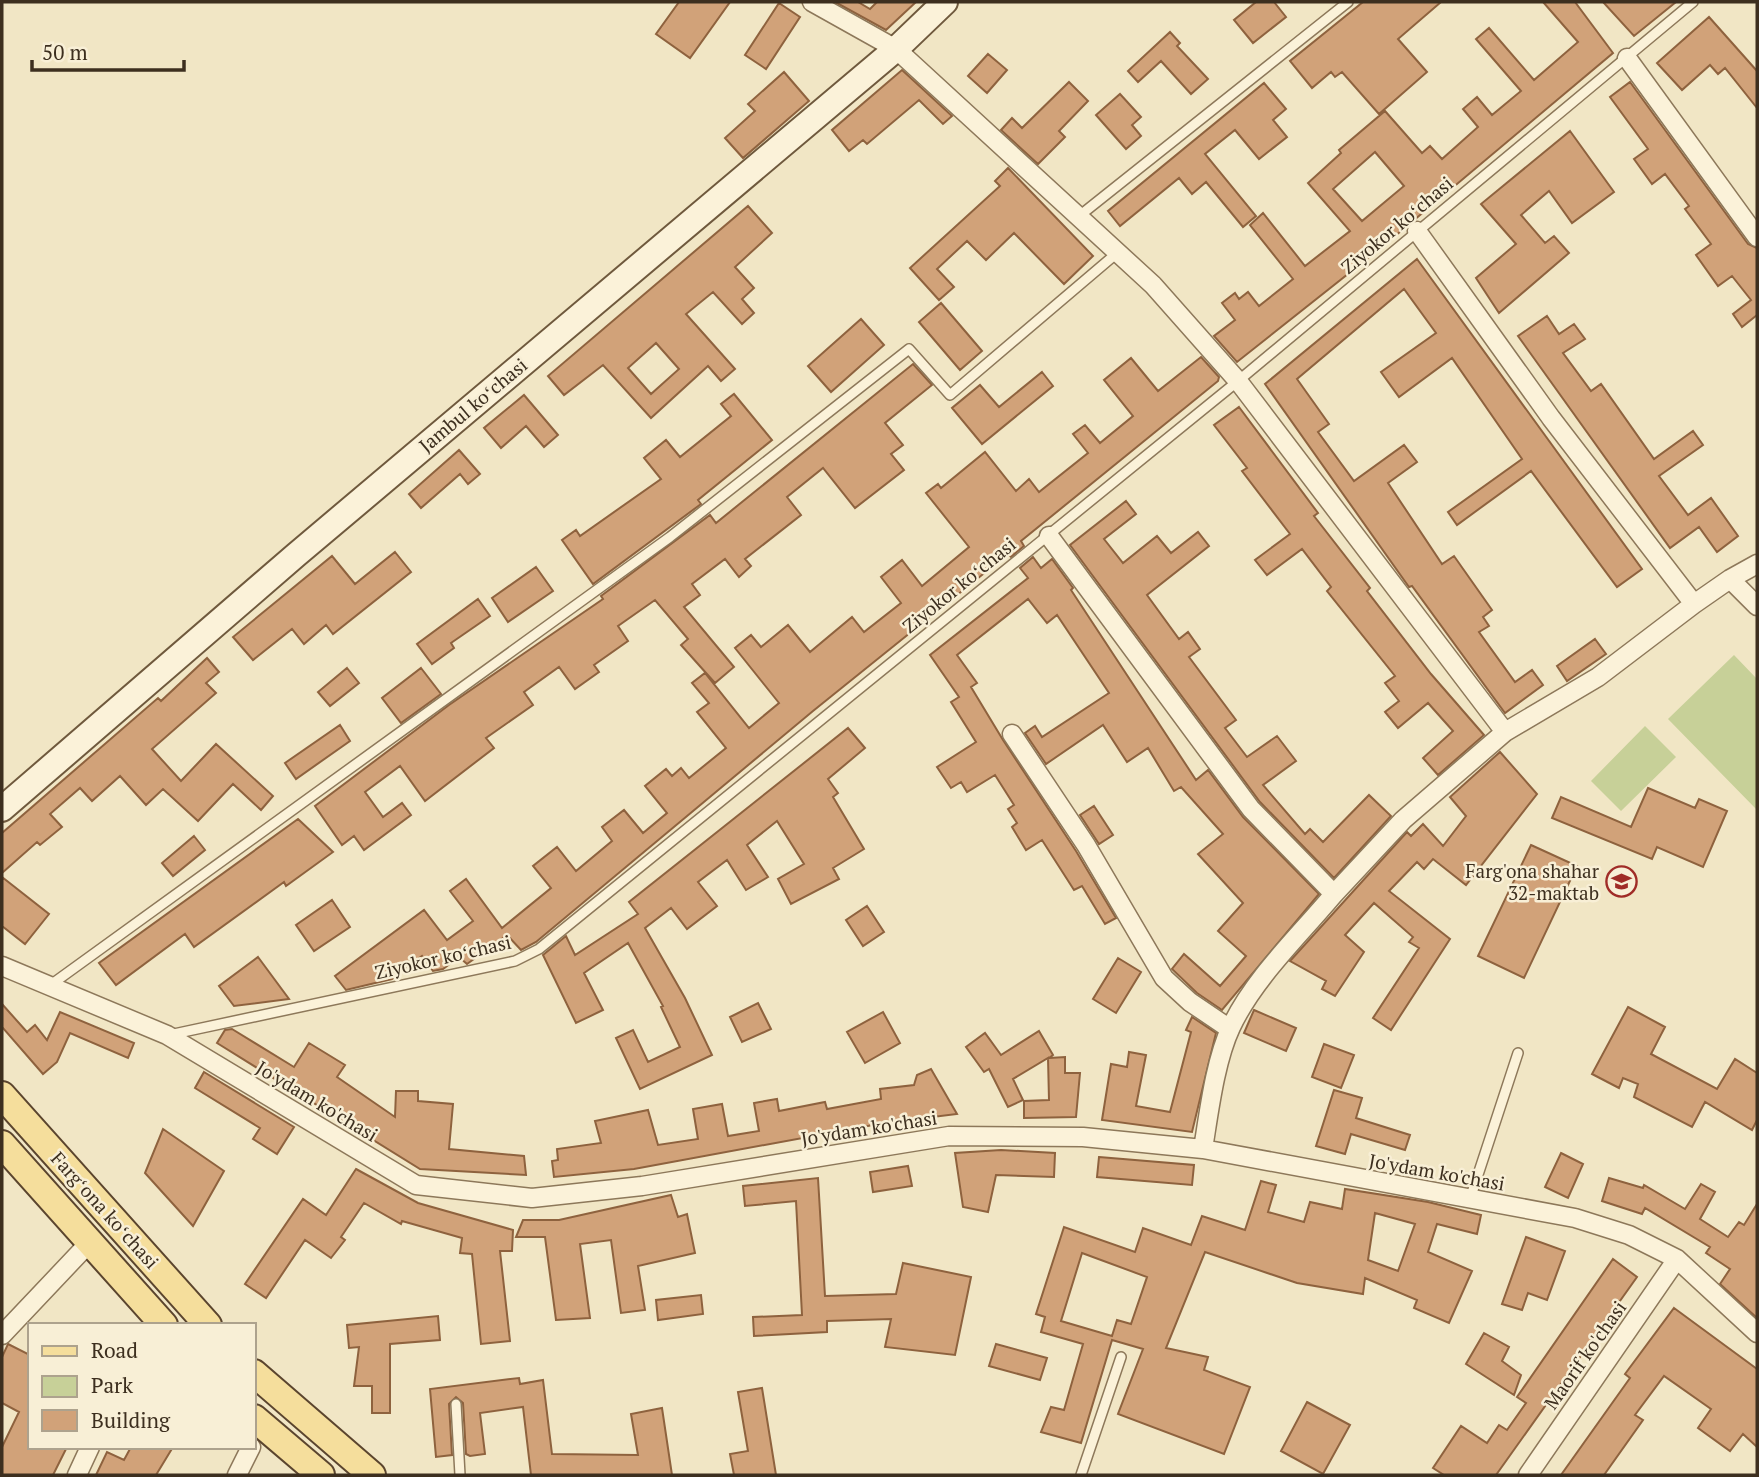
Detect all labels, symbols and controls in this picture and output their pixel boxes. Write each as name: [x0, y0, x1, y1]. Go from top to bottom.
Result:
scale bar: [32, 28, 184, 72]
text: 50 m: [42, 38, 88, 66]
street label: Ziyokor koʻchasi: [1335, 170, 1458, 279]
street label: Jambul koʻchasi: [413, 352, 532, 457]
street label: Ziyokor koʻchasi: [897, 531, 1021, 638]
place label: Farg'ona shahar 32-maktab: [1465, 858, 1600, 905]
school or university icon: Farg'ona shahar 32-maktab: [1605, 865, 1639, 899]
street label: Ziyokor koʻchasi: [372, 929, 513, 984]
street label: Jo'ydam ko'chasi: [252, 1054, 383, 1147]
street label: Jo'ydam ko'chasi: [799, 1104, 939, 1151]
street label: Fargʻona koʻchasi: [46, 1146, 165, 1274]
street label: Jo'ydam ko'chasi: [1367, 1147, 1507, 1196]
street label: Maorif ko'chasi: [1538, 1296, 1631, 1414]
legend: [28, 1323, 256, 1449]
text: Road: [91, 1336, 138, 1364]
text: Park: [91, 1371, 133, 1399]
text: Building: [91, 1406, 171, 1434]

